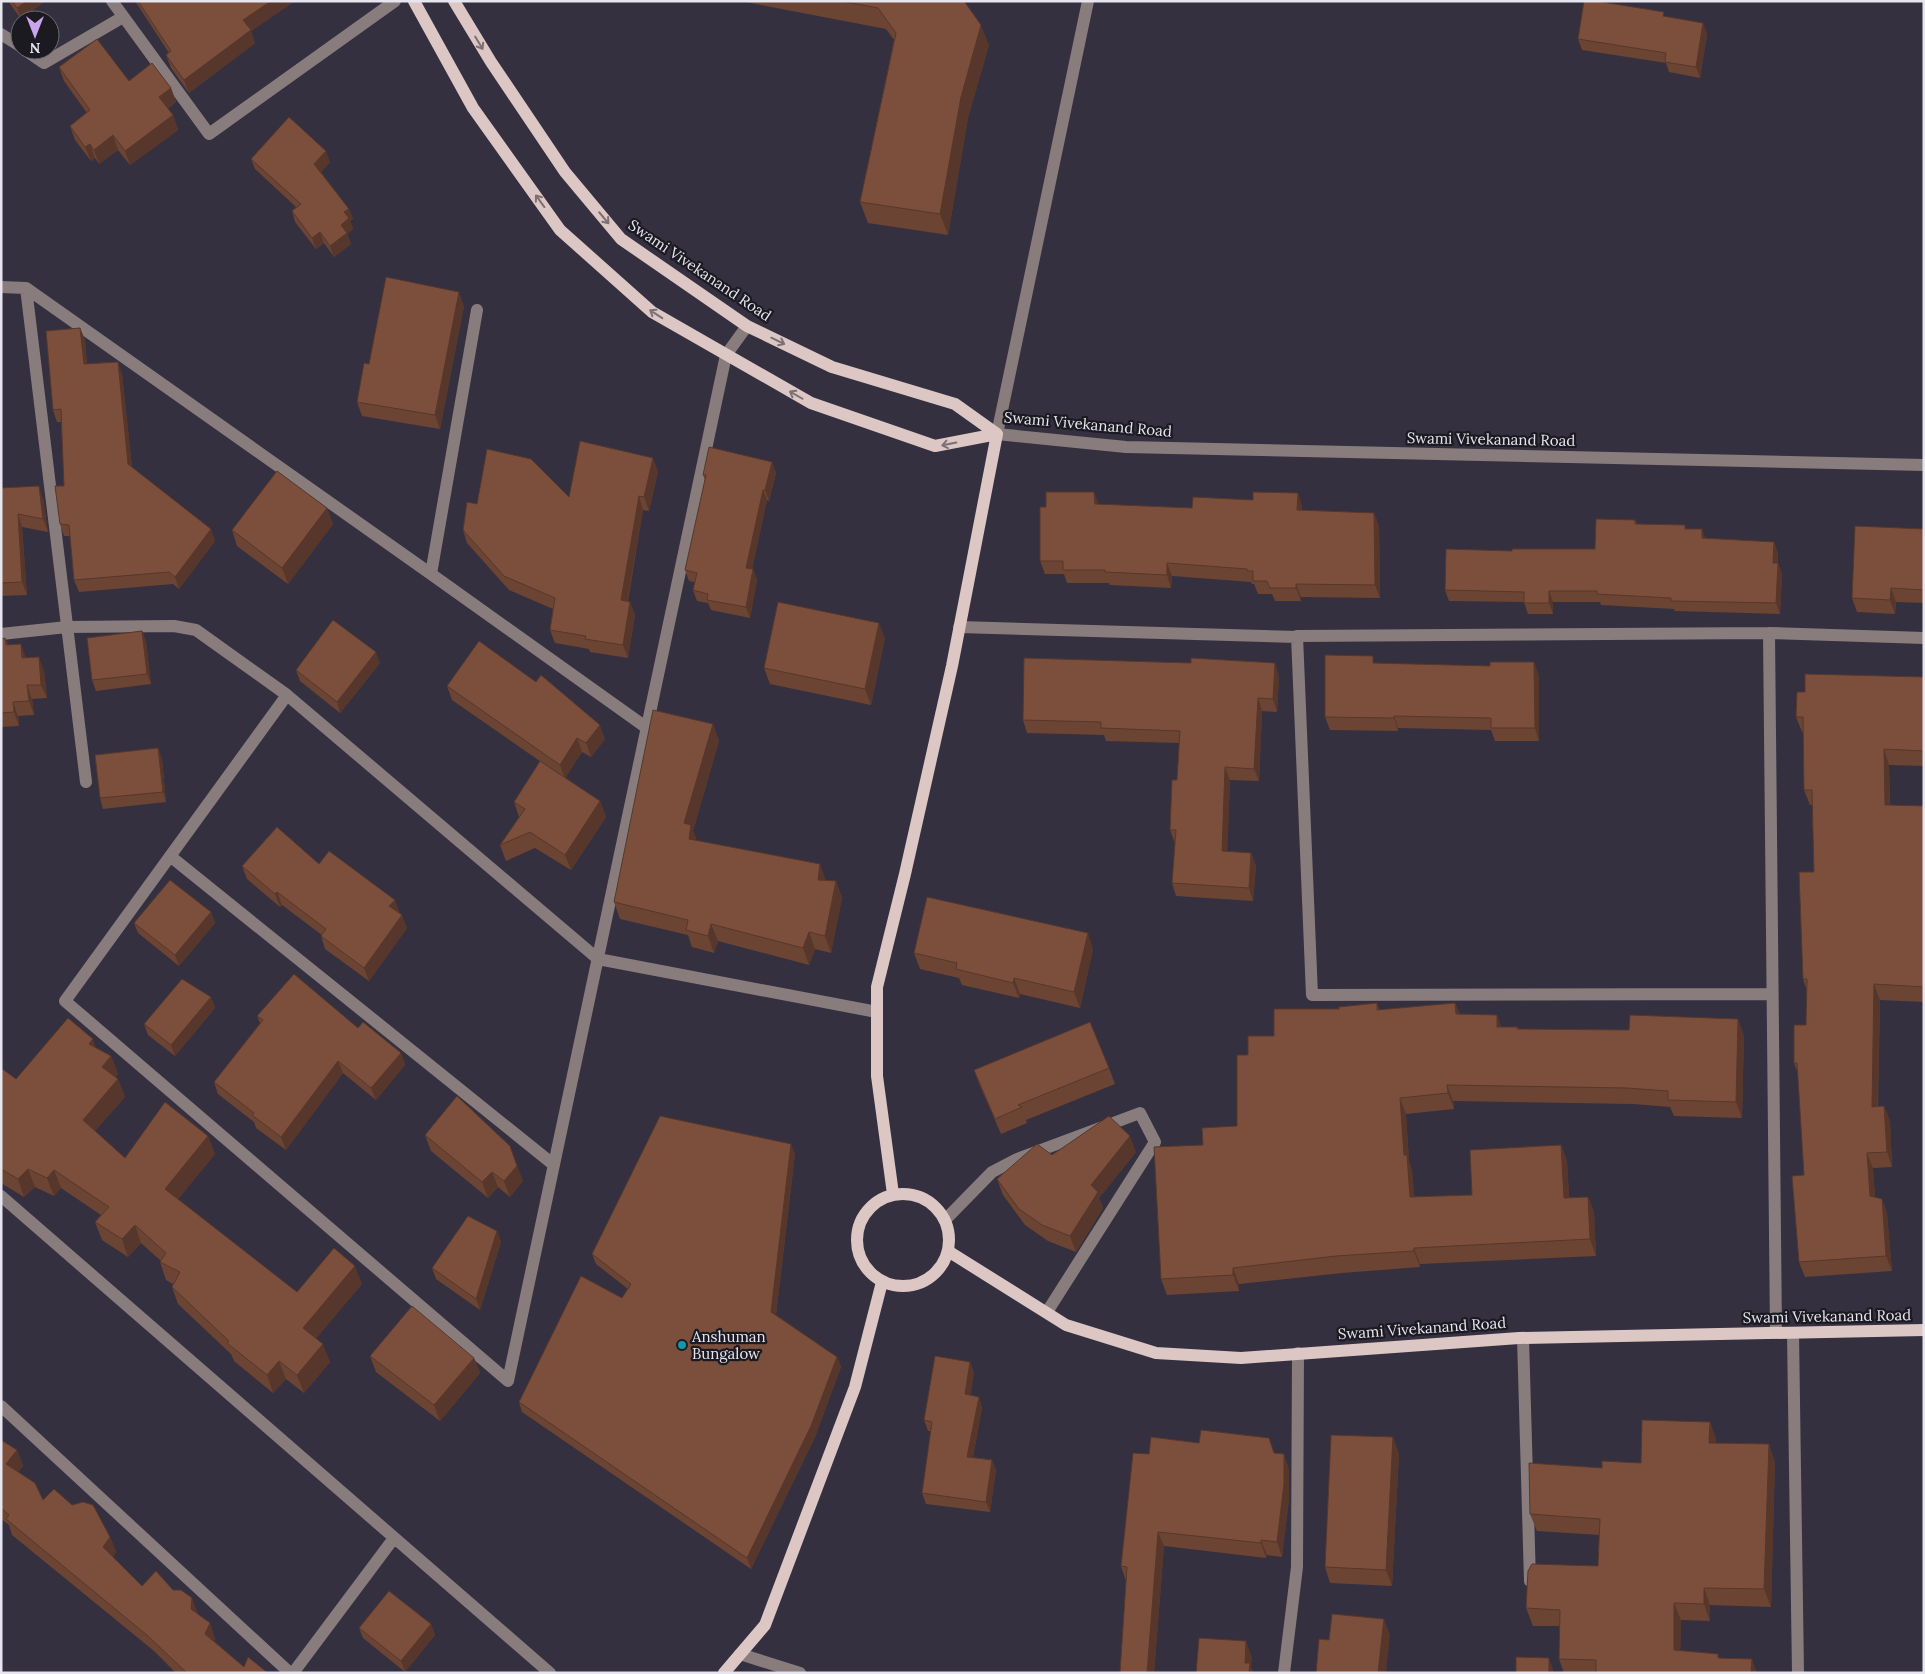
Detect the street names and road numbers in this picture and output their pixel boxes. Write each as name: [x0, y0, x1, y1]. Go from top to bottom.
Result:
street label: Swami Vivekanand Road: [625, 215, 775, 325]
street label: Swami Vivekanand Road: [1003, 407, 1173, 441]
street label: Swami Vivekanand Road: [1407, 428, 1575, 450]
street label: Swami Vivekanand Road: [1743, 1305, 1911, 1327]
street label: Swami Vivekanand Road: [1337, 1313, 1507, 1343]

